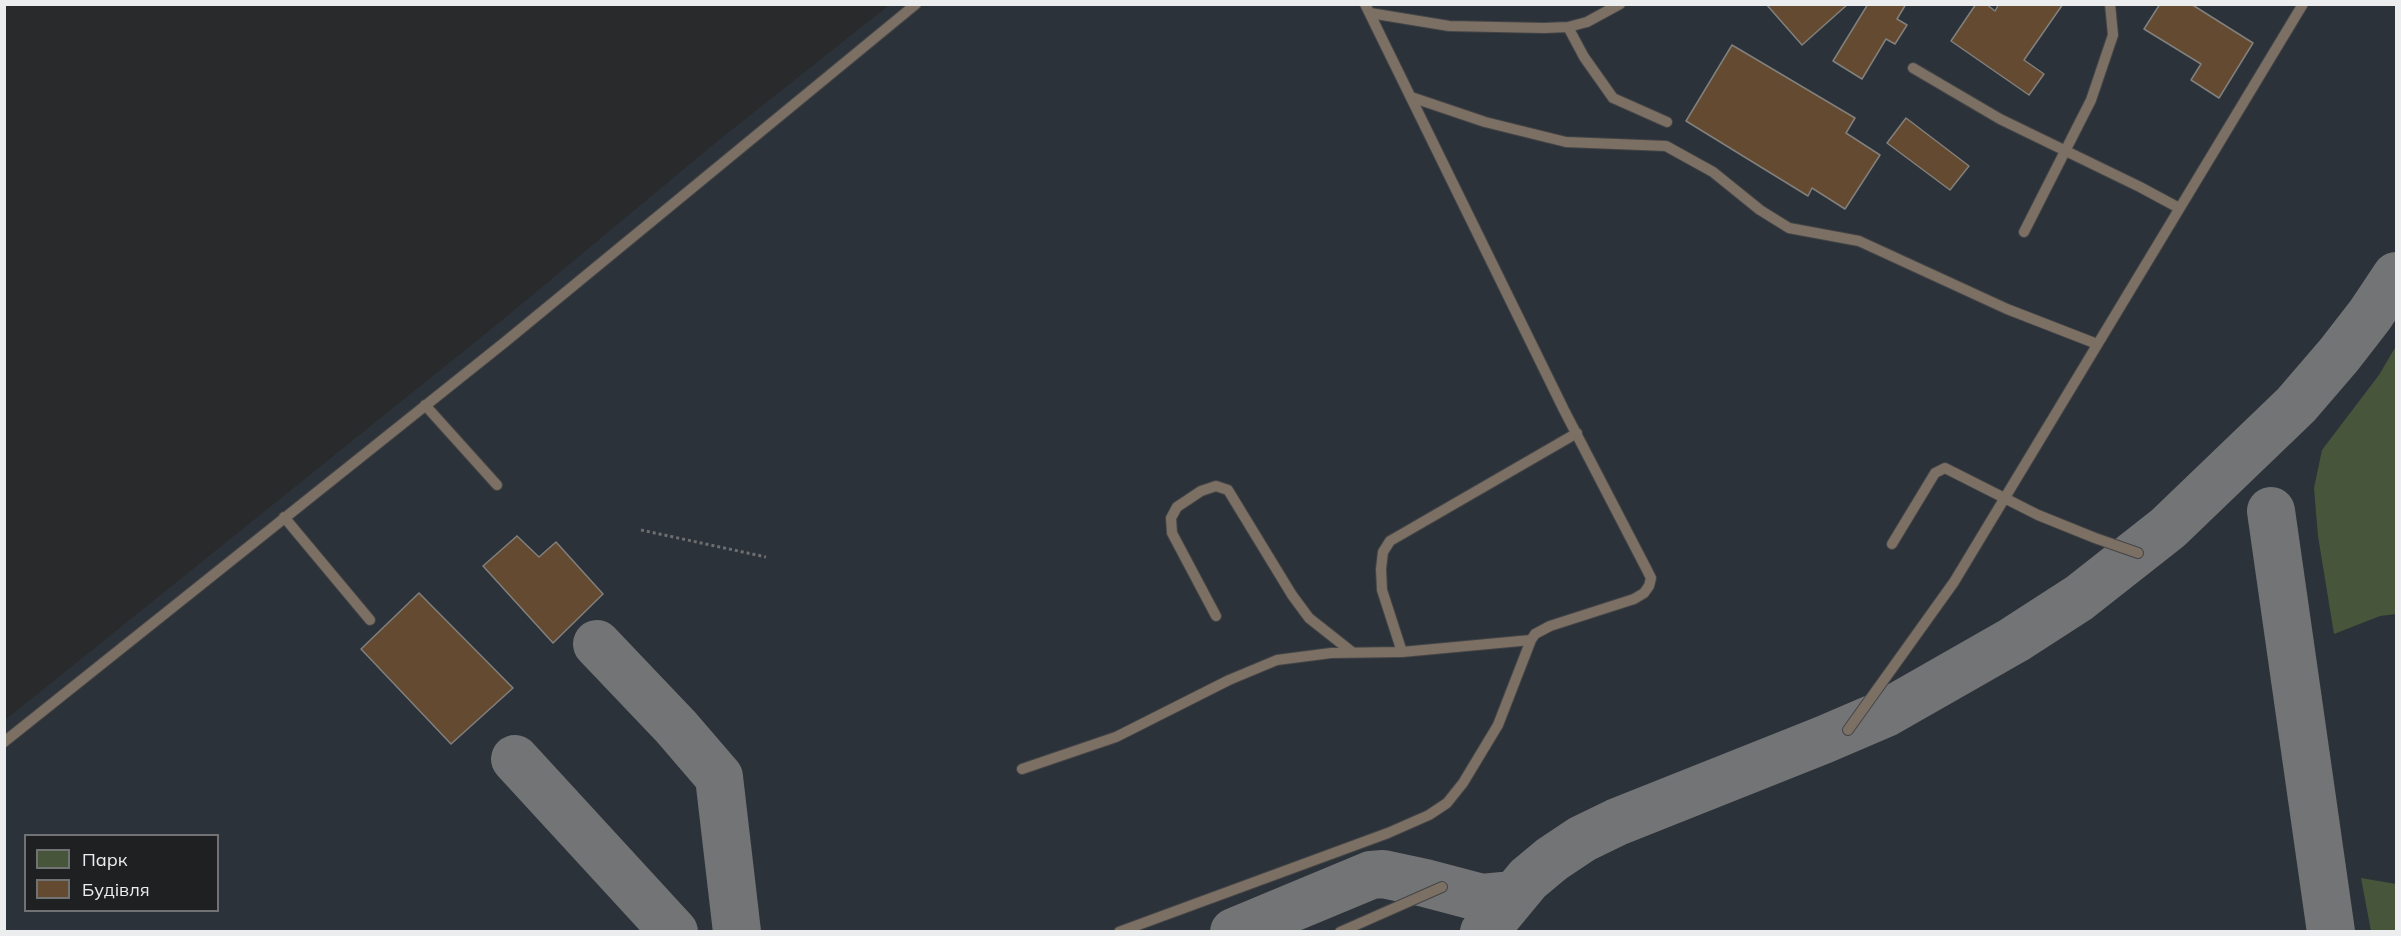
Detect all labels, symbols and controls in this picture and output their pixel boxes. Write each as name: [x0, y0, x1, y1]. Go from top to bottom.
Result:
legend: [24, 834, 219, 912]
text: Парк: [82, 848, 127, 871]
text: Будівля: [82, 878, 150, 901]

